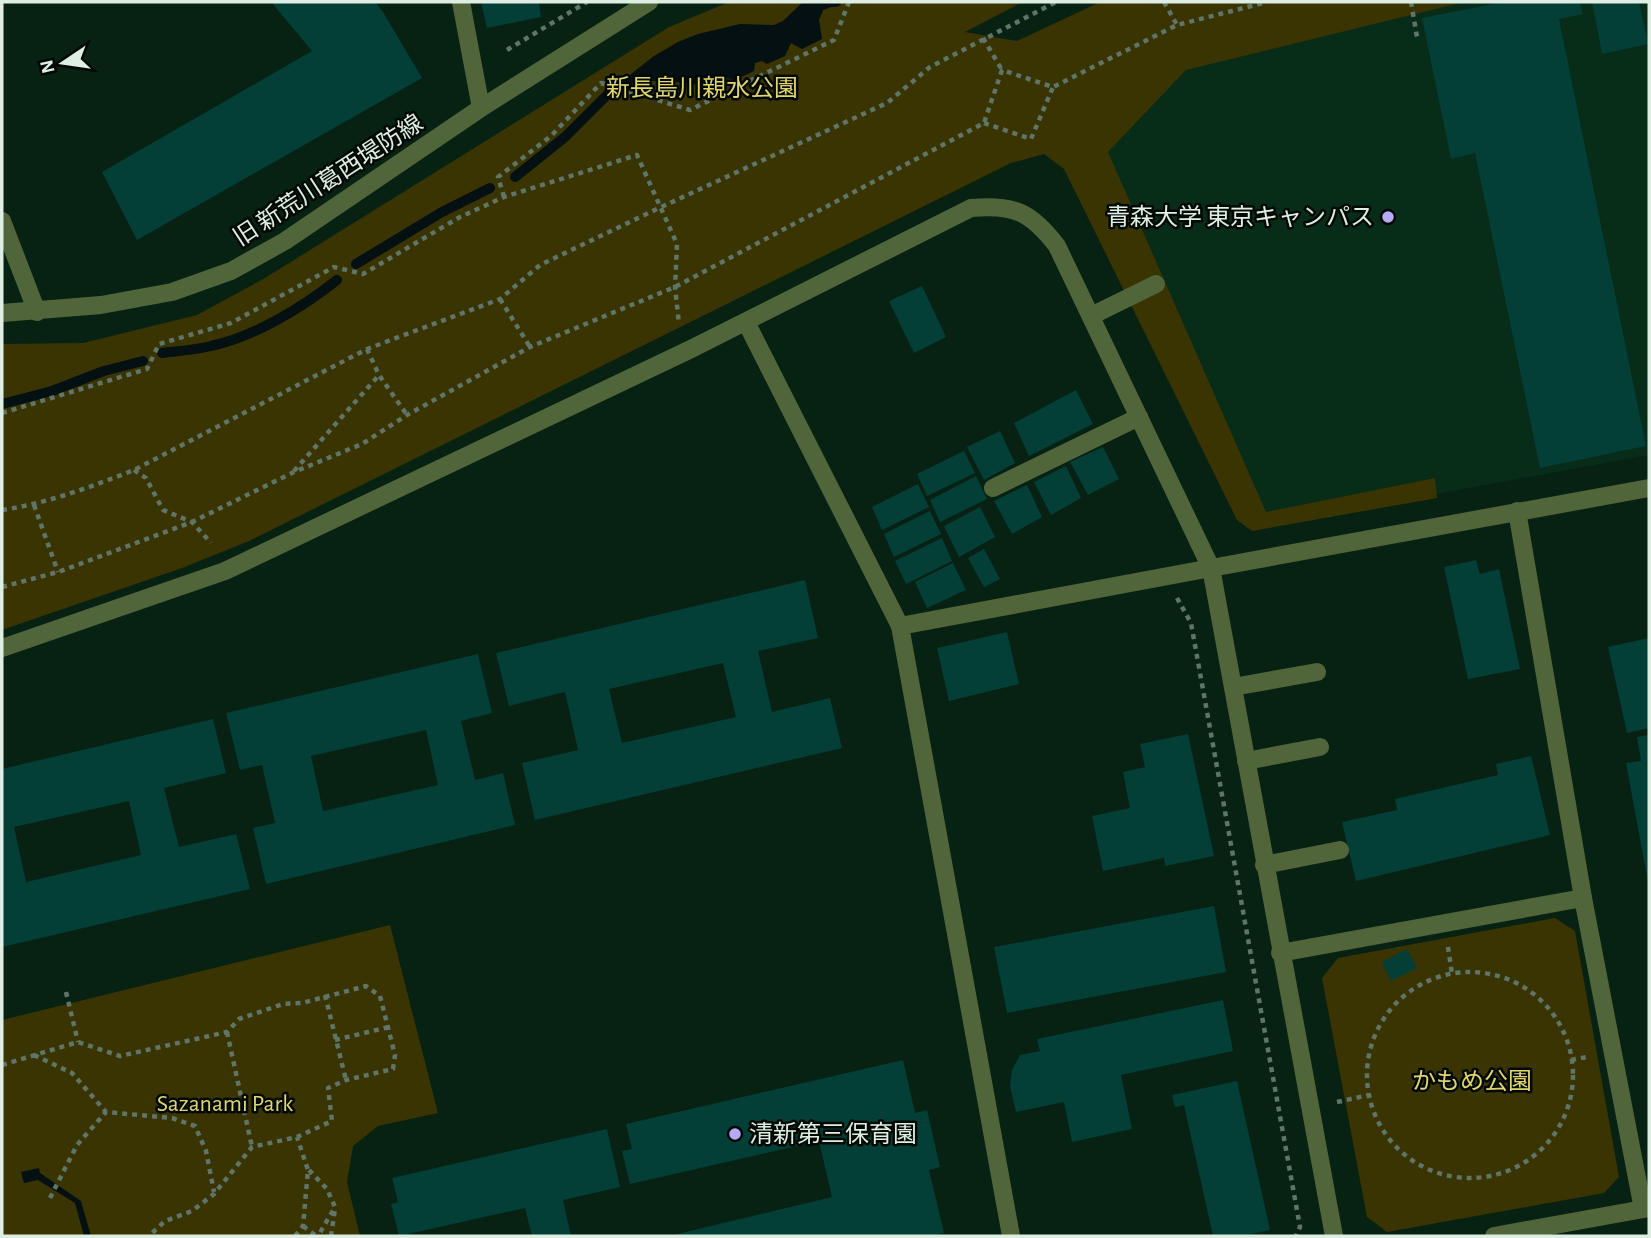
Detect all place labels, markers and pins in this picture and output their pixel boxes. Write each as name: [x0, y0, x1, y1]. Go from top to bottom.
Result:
place label: 青森大学 東京キャンパス: [1106, 204, 1374, 230]
marker: 青森大学 東京キャンパス: [1380, 209, 1396, 225]
place label: 清新第三保育園: [749, 1121, 917, 1147]
marker: 清新第三保育園: [727, 1126, 743, 1142]

